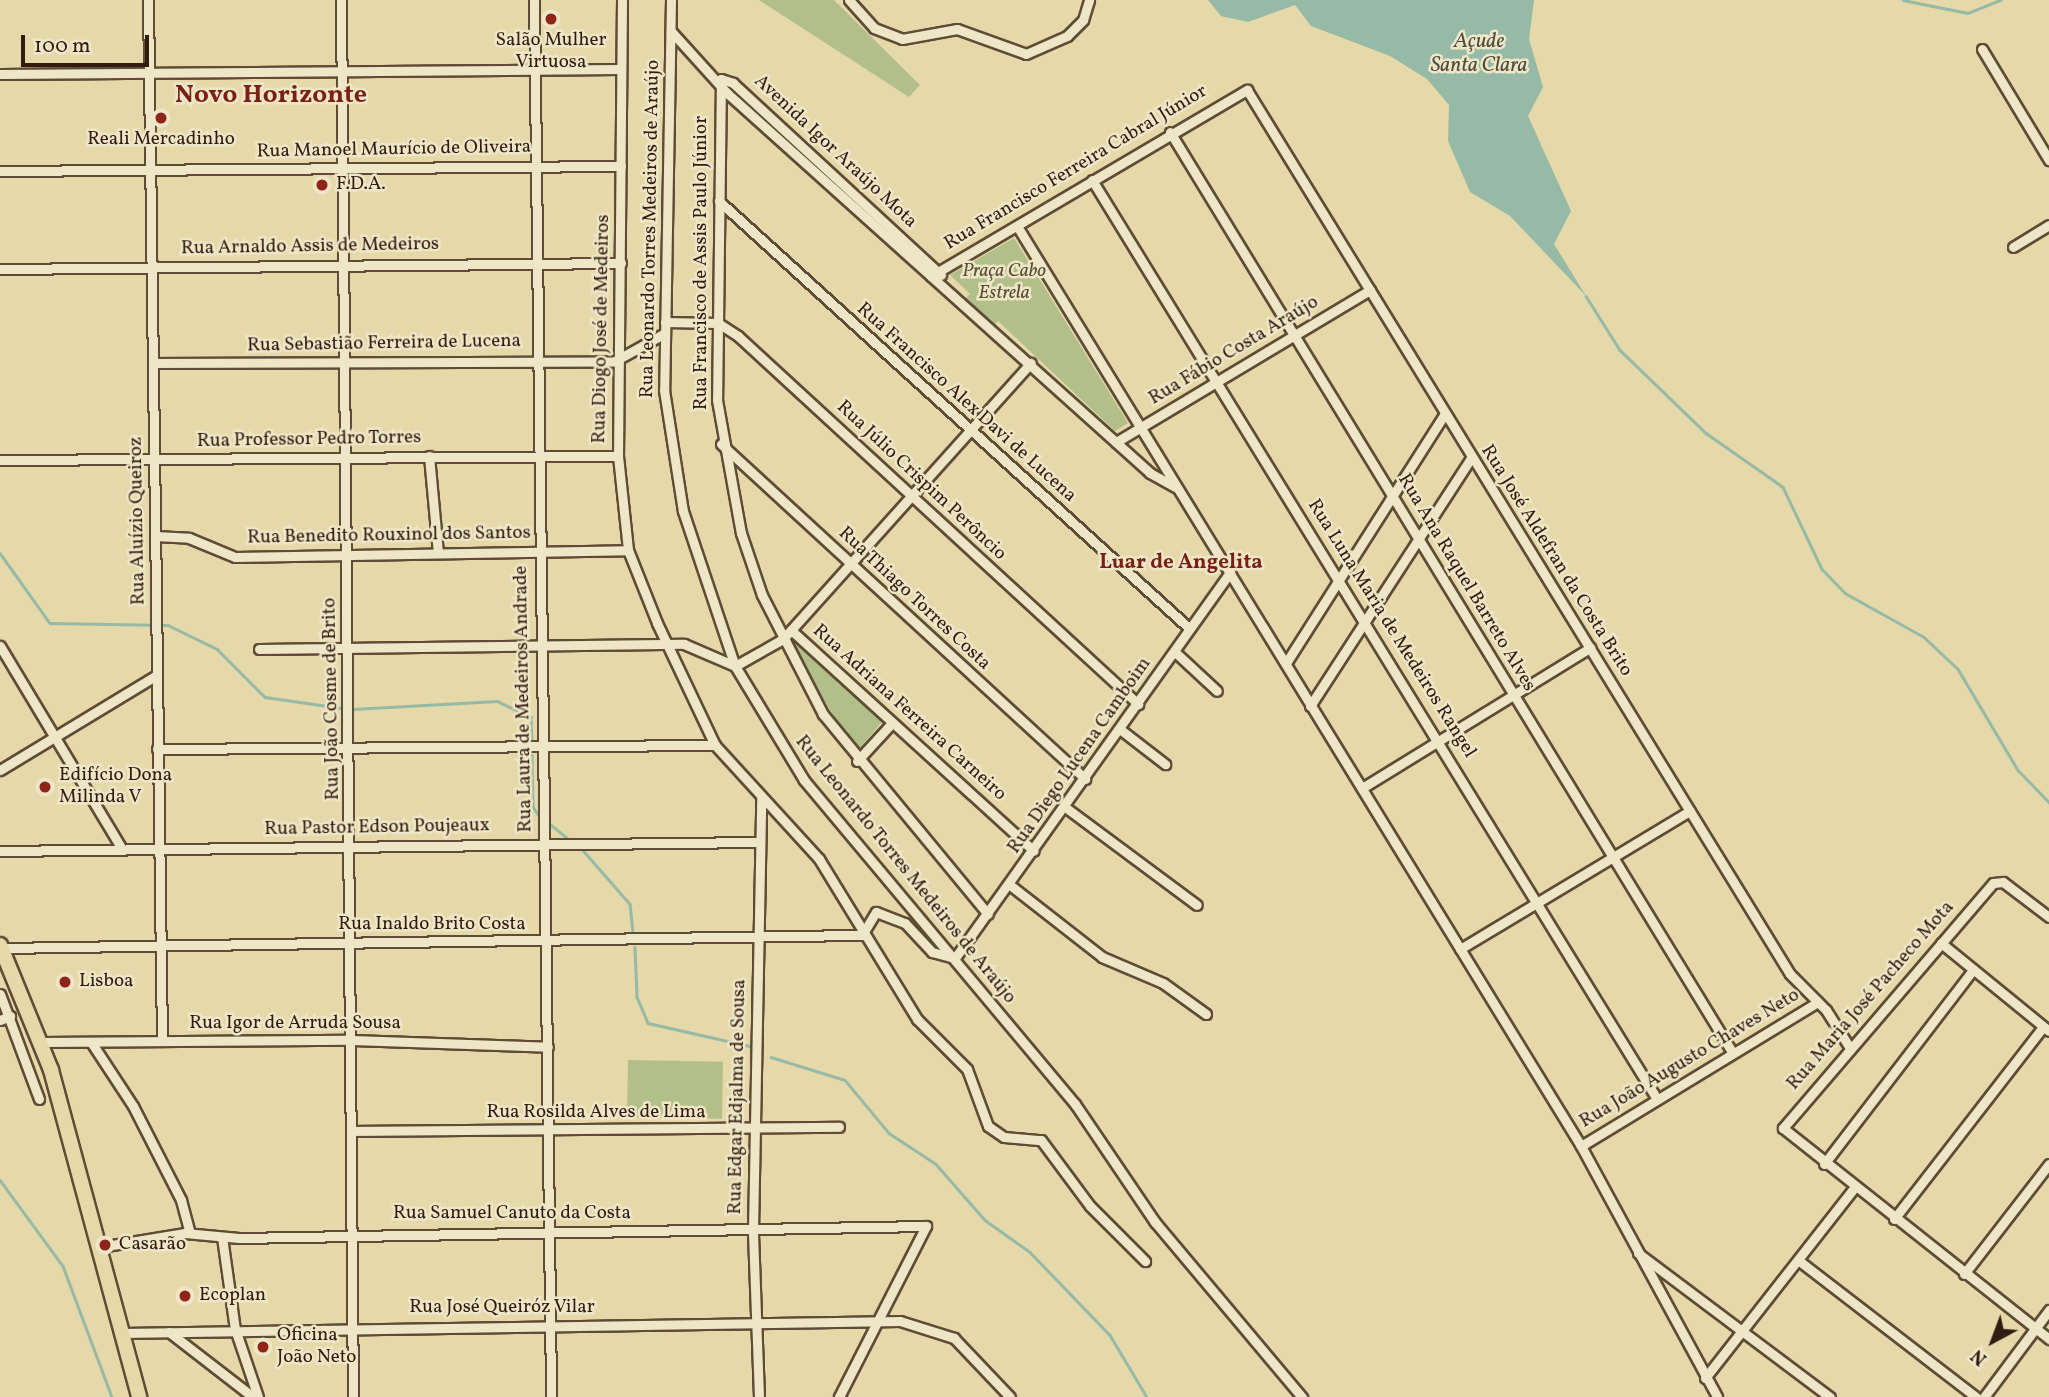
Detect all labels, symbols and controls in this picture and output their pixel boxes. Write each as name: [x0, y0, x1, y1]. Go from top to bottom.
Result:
marker: Salão Mulher Virtuosa: [543, 11, 559, 27]
scale bar: [24, 21, 152, 65]
water label: Açude Santa Clara: [1431, 29, 1527, 79]
place label: Salão Mulher Virtuosa: [496, 30, 606, 74]
text: 100 m: [34, 32, 91, 61]
street label: Rua Leonardo Torres Medeiros de Araújo: [637, 59, 665, 399]
street label: Avenida Igor Araújo Mota: [749, 70, 921, 234]
district label: Novo Horizonte: [175, 80, 367, 112]
street label: Rua Francisco Ferreira Cabral Júnior: [941, 80, 1211, 256]
marker: Reali Mercadinho: [153, 110, 169, 126]
street label: Rua Francisco de Assis Paulo Júnior: [691, 116, 713, 410]
place label: Reali Mercadinho: [87, 129, 235, 151]
street label: Rua Manoel Maurício de Oliveira: [257, 136, 531, 164]
place label: F.D.A.: [336, 174, 386, 196]
marker: F.D.A.: [314, 177, 330, 193]
street label: Rua Diogo José de Medeiros: [589, 214, 615, 444]
street label: Rua Arnaldo Assis de Medeiros: [181, 233, 439, 261]
park label: Praça Cabo Estrela: [962, 261, 1046, 305]
street label: Rua Fábio Costa Araújo: [1145, 291, 1323, 411]
street label: Rua Francisco Alex Davi de Lucena: [851, 298, 1081, 508]
street label: Rua Sebastião Ferreira de Lucena: [247, 330, 521, 358]
street label: Rua Júlio Crispim Perôncio: [831, 396, 1011, 566]
street label: Rua Professor Pedro Torres: [196, 427, 422, 453]
street label: Rua Aluízio Queiroz: [125, 437, 151, 605]
street label: Rua José Aldefran da Costa Brito: [1475, 441, 1637, 681]
street label: Rua Ana Raquel Barreto Alves: [1392, 470, 1540, 696]
street label: Rua Luna Maria de Medeiros Rangel: [1302, 496, 1480, 762]
street label: Rua Benedito Rouxinol dos Santos: [247, 522, 531, 550]
street label: Rua Thiago Torres Costa: [833, 522, 995, 676]
district label: Luar de Angelita: [1099, 550, 1263, 576]
street label: Rua Laura de Medeiros Andrade: [510, 565, 538, 833]
street label: Rua João Cosme de Brito: [319, 598, 345, 800]
street label: Rua Adriana Ferreira Carneiro: [807, 620, 1011, 806]
street label: Rua Diego Lucena Camboim: [1003, 653, 1157, 859]
street label: Rua Leonardo Torres Medeiros de Araújo: [789, 731, 1021, 1009]
place label: Edifício Dona Milinda V: [59, 765, 172, 809]
marker: Edifício Dona Milinda V: [37, 779, 53, 795]
street label: Rua Pastor Edson Poujeaux: [264, 815, 490, 841]
street label: Rua Maria José Pacheco Mota: [1783, 897, 1959, 1095]
street label: Rua Inaldo Brito Costa: [338, 914, 526, 936]
place label: Lisboa: [79, 971, 133, 993]
marker: Lisboa: [57, 974, 73, 990]
street label: Rua Edgar Edjalma de Sousa: [725, 979, 751, 1215]
street label: Rua João Augusto Chaves Neto: [1576, 984, 1804, 1134]
street label: Rua Igor de Arruda Sousa: [189, 1013, 401, 1035]
street label: Rua Rosilda Alves de Lima: [486, 1102, 706, 1124]
street label: Rua Samuel Canuto da Costa: [393, 1203, 631, 1225]
place label: Casarão: [119, 1234, 186, 1256]
marker: Casarão: [97, 1237, 113, 1253]
place label: Ecoplan: [199, 1285, 266, 1307]
marker: Ecoplan: [177, 1288, 193, 1304]
street label: Rua José Queiróz Vilar: [409, 1297, 595, 1319]
north arrow: [1958, 1306, 2028, 1376]
place label: Oficina João Neto: [277, 1325, 356, 1369]
marker: Oficina João Neto: [255, 1339, 271, 1355]
text: N: [1965, 1343, 1993, 1371]

